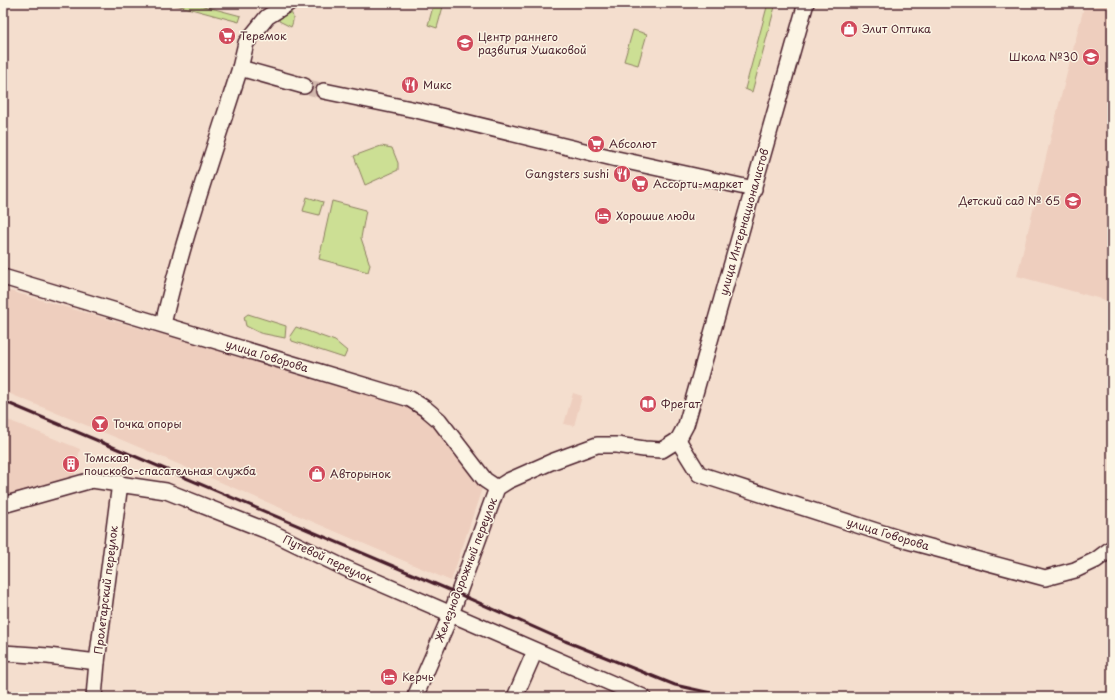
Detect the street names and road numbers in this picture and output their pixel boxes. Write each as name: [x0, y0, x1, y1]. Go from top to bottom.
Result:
street label: улица Интернационалистов: [714, 146, 773, 297]
street label: улица Говорова: [224, 335, 311, 376]
street label: Железнодорожный переулок: [430, 494, 501, 645]
street label: улица Говорова: [845, 513, 932, 554]
street label: Пролетарский переулок: [89, 524, 122, 655]
street label: Путевой переулок: [280, 530, 376, 587]

